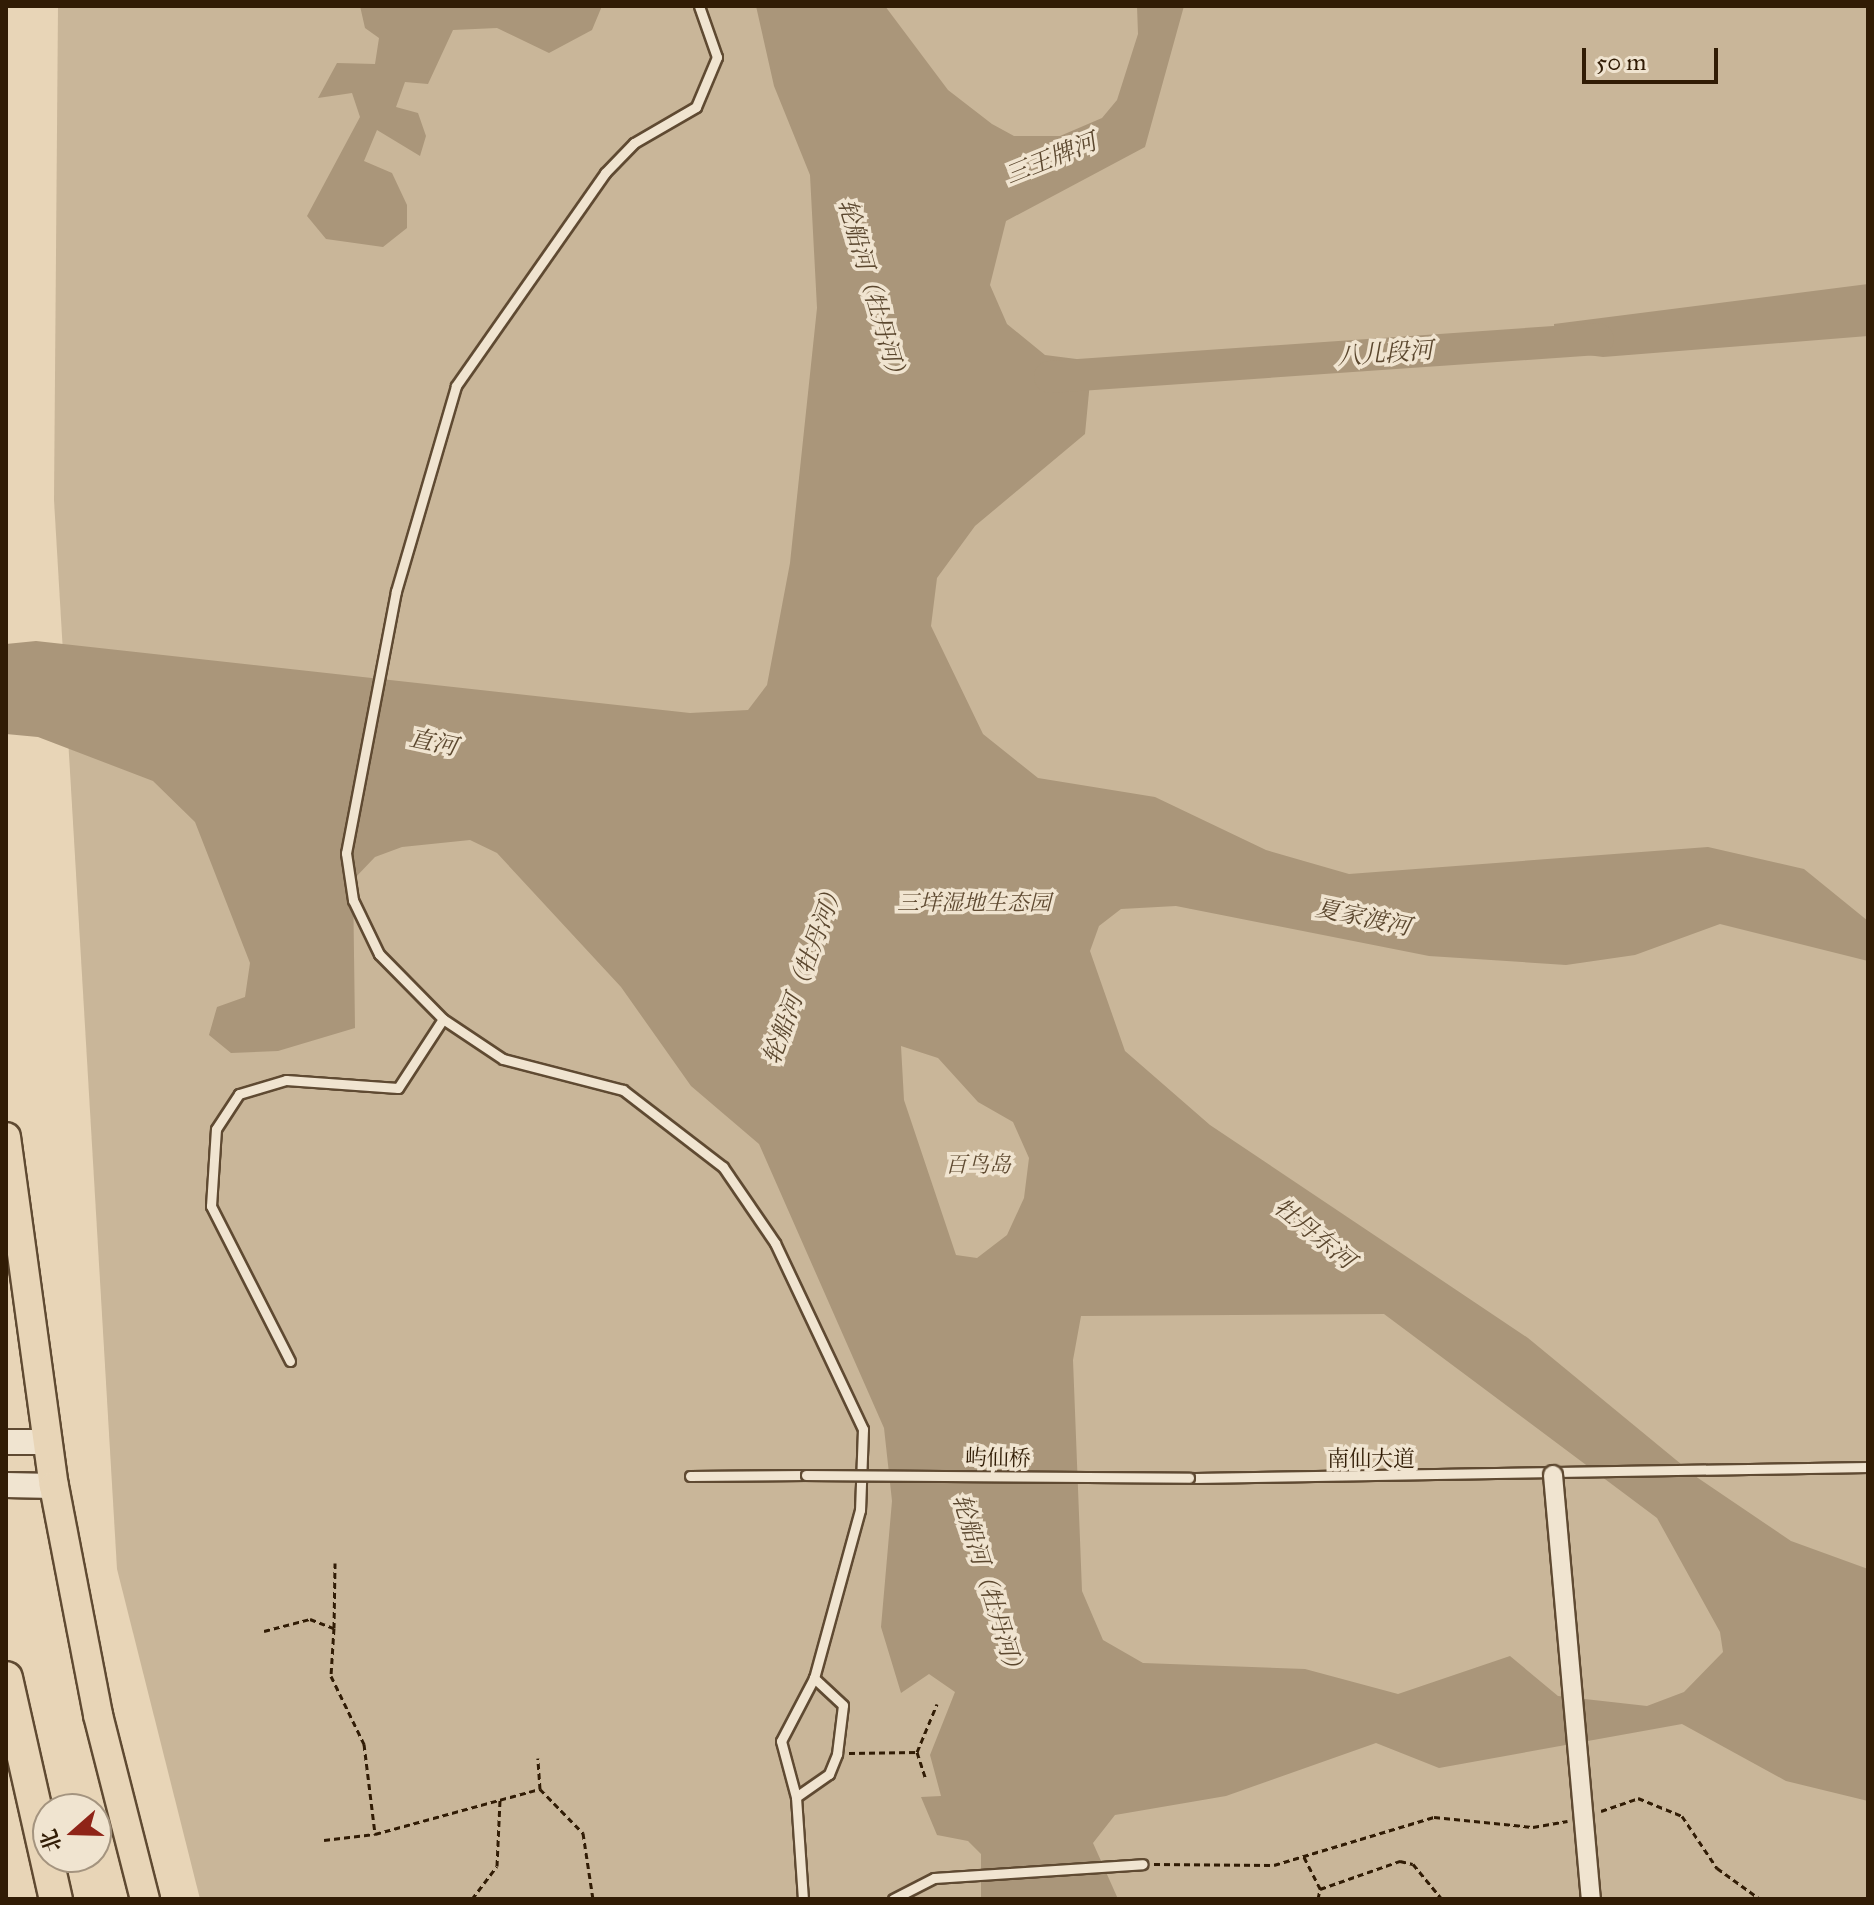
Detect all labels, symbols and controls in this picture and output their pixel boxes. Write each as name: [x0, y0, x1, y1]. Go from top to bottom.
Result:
scale bar: [1586, 32, 1722, 82]
text: 50 m: [1596, 47, 1646, 77]
water label: 三王牌河: [1001, 128, 1101, 190]
water label: 轮船河（牡丹河）: [832, 196, 912, 388]
water label: 八儿段河: [1336, 336, 1434, 372]
water label: 直河: [407, 724, 459, 762]
water label: 轮船河（牡丹河）: [758, 878, 850, 1068]
park label: 三垟湿地生态园: [897, 890, 1051, 916]
water label: 夏家渡河: [1313, 894, 1413, 942]
park label: 百鸟岛: [945, 1152, 1011, 1178]
water label: 牡丹东河: [1268, 1193, 1360, 1275]
street label: 屿仙桥: [965, 1444, 1031, 1472]
street label: 南仙大道: [1327, 1446, 1415, 1472]
water label: 轮船河（牡丹河）: [946, 1491, 1030, 1683]
north arrow: [32, 1793, 112, 1873]
text: 北: [34, 1826, 67, 1856]

